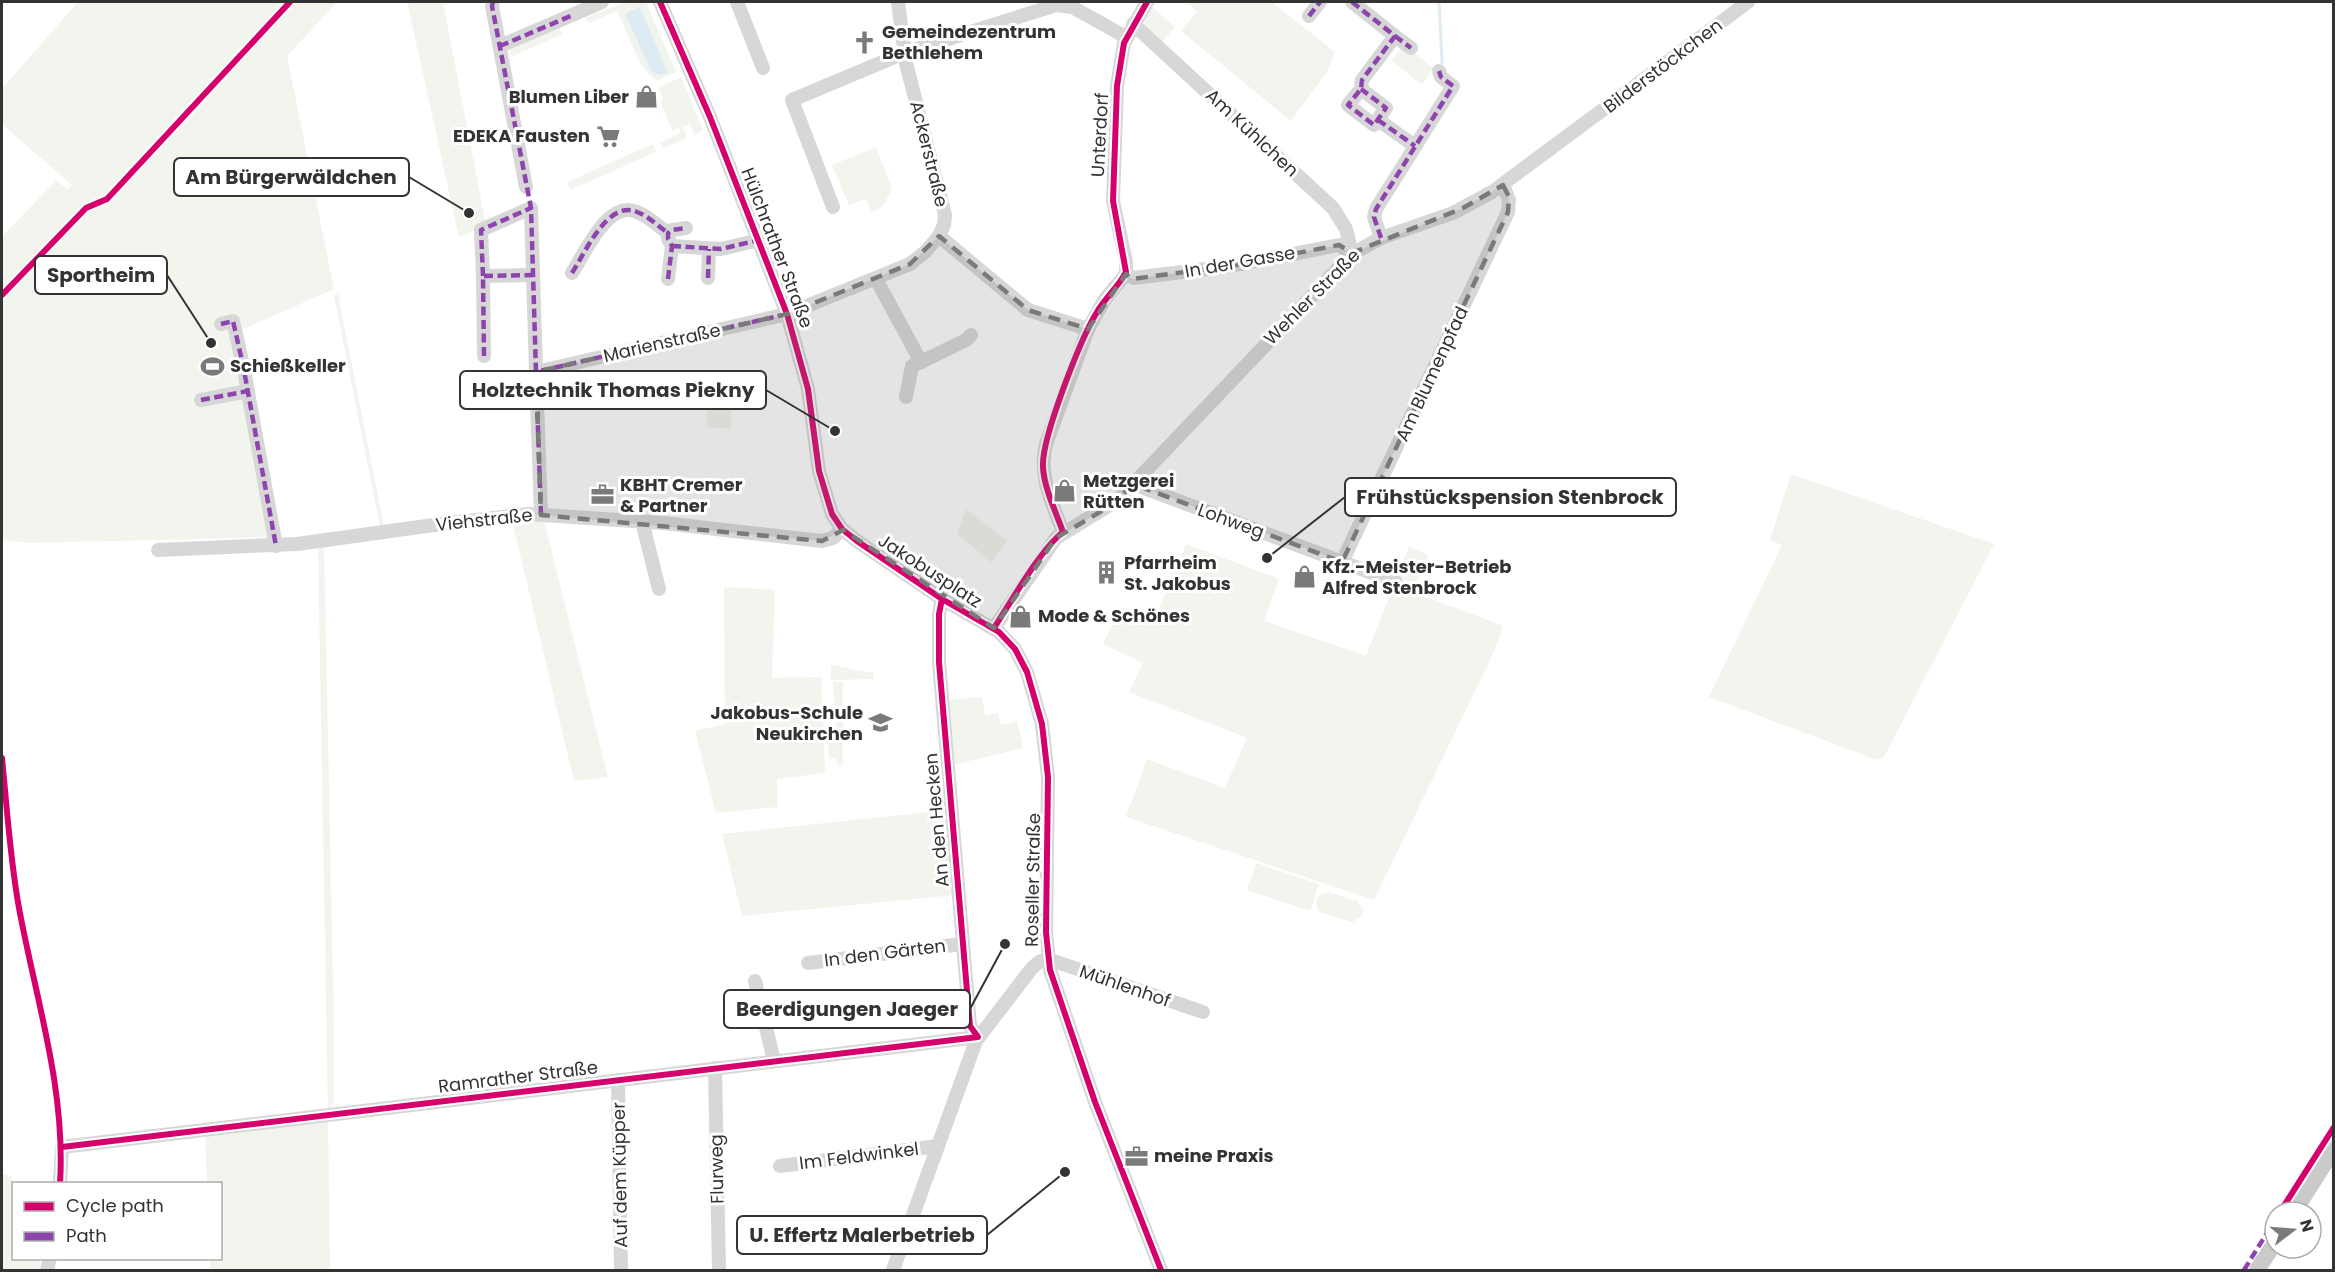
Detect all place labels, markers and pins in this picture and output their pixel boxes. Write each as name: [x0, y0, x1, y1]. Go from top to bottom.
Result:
place label: Gemeindezentrum Bethlehem: [882, 19, 1056, 65]
church icon: Gemeindezentrum Bethlehem: [851, 29, 877, 55]
place label: Blumen Liber: [509, 84, 629, 109]
shop icon: Blumen Liber: [634, 84, 660, 110]
place label: EDEKA Fausten: [453, 123, 590, 148]
supermarket icon: EDEKA Fausten: [595, 123, 621, 149]
callout: Am Bürgerwäldchen: [174, 158, 409, 196]
callout: Sportheim: [35, 256, 167, 294]
sports icon: Schießkeller: [199, 353, 225, 379]
place label: Schießkeller: [230, 353, 346, 378]
callout: Holztechnik Thomas Piekny: [460, 371, 766, 409]
place label: Metzgerei Rütten: [1083, 468, 1174, 514]
place label: KBHT Cremer & Partner: [620, 472, 743, 518]
shop icon: Metzgerei Rütten: [1052, 478, 1078, 504]
callout: Frühstückspension Stenbrock: [1345, 478, 1676, 516]
office icon: KBHT Cremer & Partner: [589, 482, 615, 508]
place label: Pfarrheim St. Jakobus: [1124, 550, 1231, 596]
place label: Kfz.-Meister-Betrieb Alfred Stenbrock: [1322, 554, 1512, 600]
building icon: Pfarrheim St. Jakobus: [1093, 560, 1119, 586]
shop icon: Kfz.-Meister-Betrieb Alfred Stenbrock: [1291, 564, 1317, 590]
shop icon: Mode & Schönes: [1007, 603, 1033, 629]
place label: Mode & Schönes: [1038, 603, 1190, 628]
place label: Jakobus-Schule Neukirchen: [710, 700, 863, 746]
school or university icon: Jakobus-Schule Neukirchen: [868, 710, 894, 736]
callout: Beerdigungen Jaeger: [724, 990, 970, 1028]
office icon: meine Praxis: [1123, 1143, 1149, 1169]
place label: meine Praxis: [1154, 1143, 1274, 1168]
callout: U. Effertz Malerbetrieb: [737, 1216, 987, 1254]

